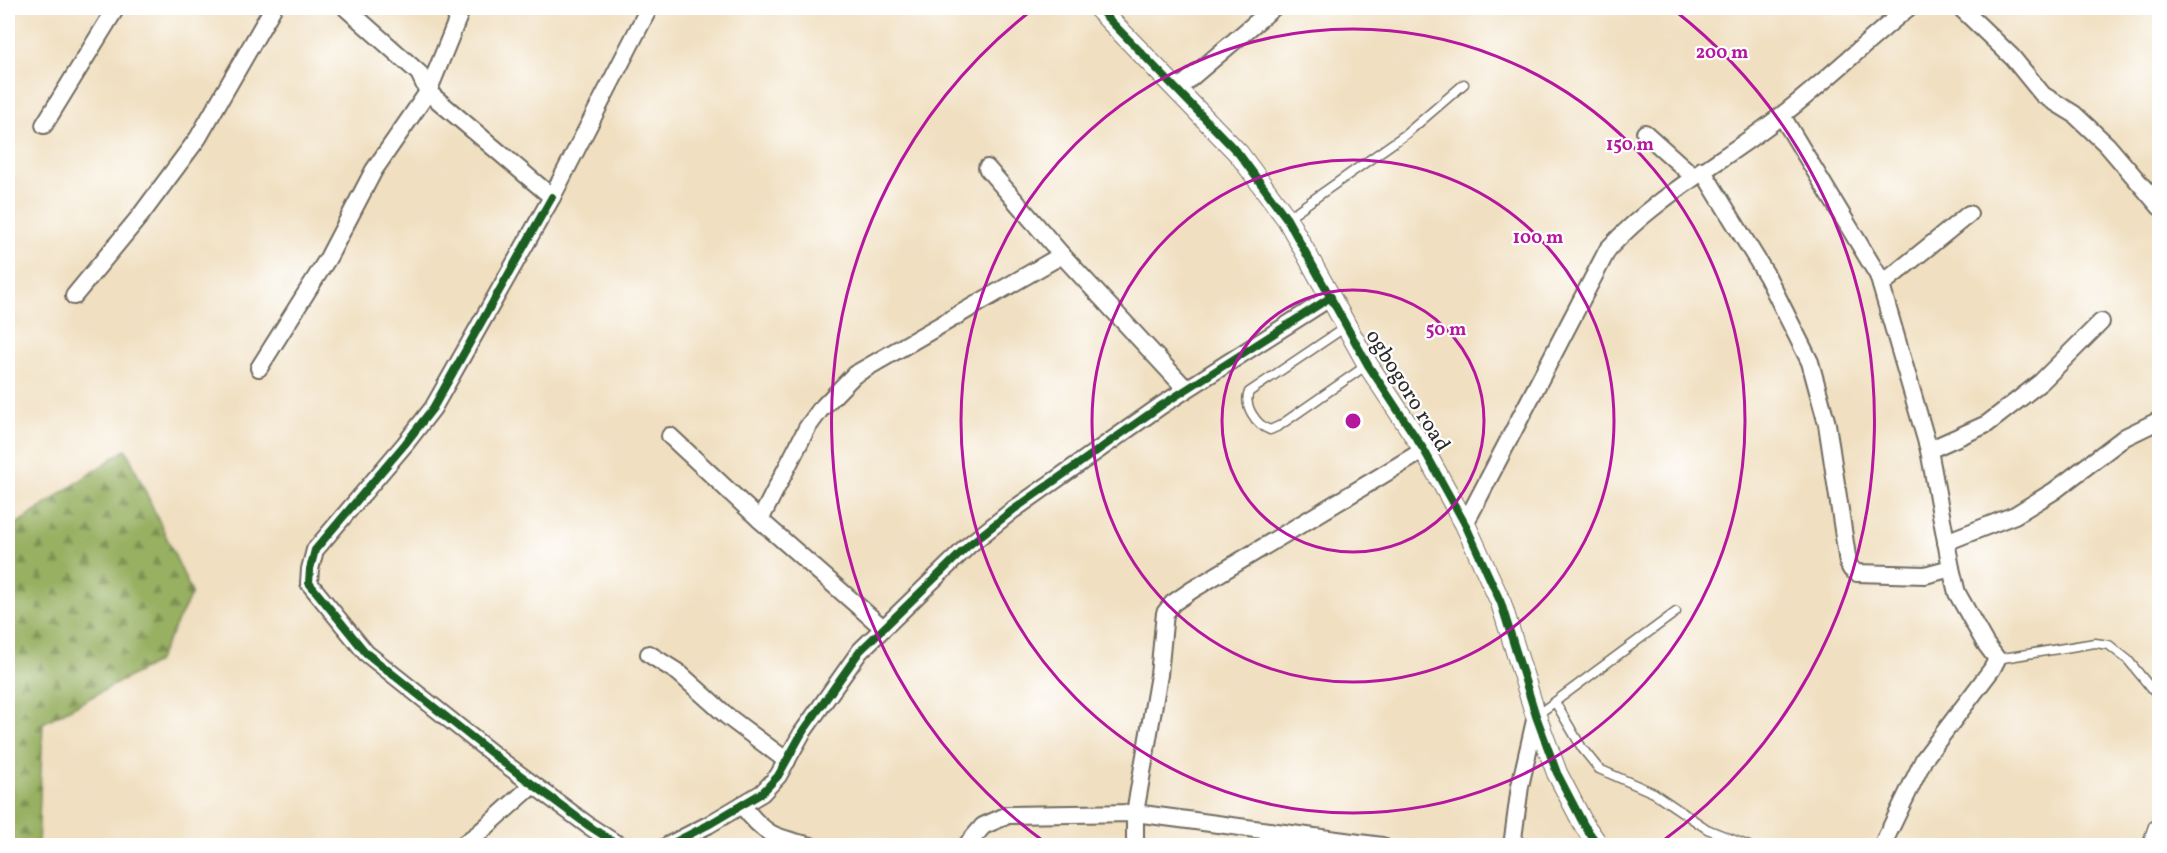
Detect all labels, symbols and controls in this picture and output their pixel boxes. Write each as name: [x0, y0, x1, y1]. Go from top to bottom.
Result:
text: 200 m: [1696, 41, 1748, 66]
text: 150 m: [1606, 133, 1654, 158]
text: 100 m: [1513, 226, 1563, 251]
text: 50 m: [1426, 318, 1466, 343]
street label: ogbogoro road: [1357, 324, 1457, 458]
centre of rings: [1343, 411, 1363, 431]

